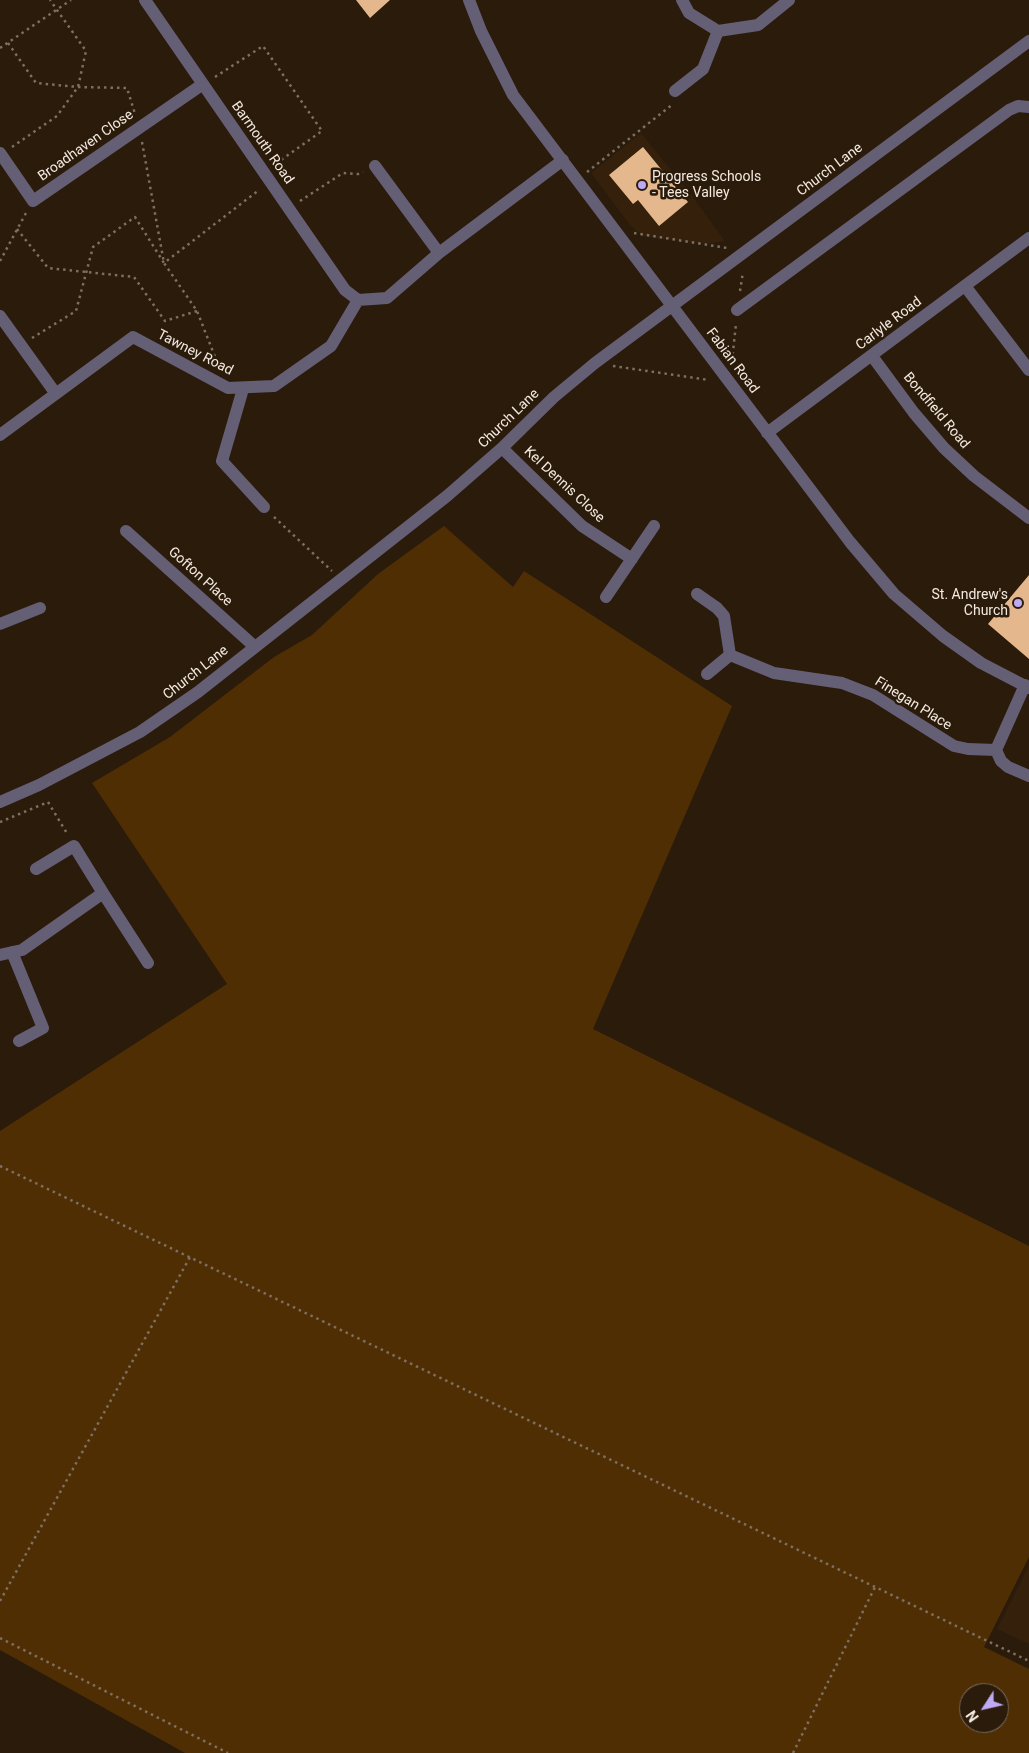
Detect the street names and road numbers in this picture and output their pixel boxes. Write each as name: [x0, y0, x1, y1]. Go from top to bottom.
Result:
street label: Barmouth Road: [227, 98, 297, 188]
street label: Broadhaven Close: [35, 107, 137, 185]
street label: Church Lane: [794, 140, 866, 200]
street label: Carlyle Road: [853, 294, 925, 354]
street label: Fabian Road: [702, 325, 762, 397]
street label: Tawney Road: [154, 327, 236, 379]
street label: Bondfield Road: [899, 369, 973, 453]
street label: Church Lane: [475, 386, 543, 452]
street label: Kel Dennis Close: [520, 443, 608, 527]
street label: Gofton Place: [164, 544, 236, 610]
street label: Church Lane: [160, 642, 232, 704]
street label: Finegan Place: [871, 674, 955, 734]

